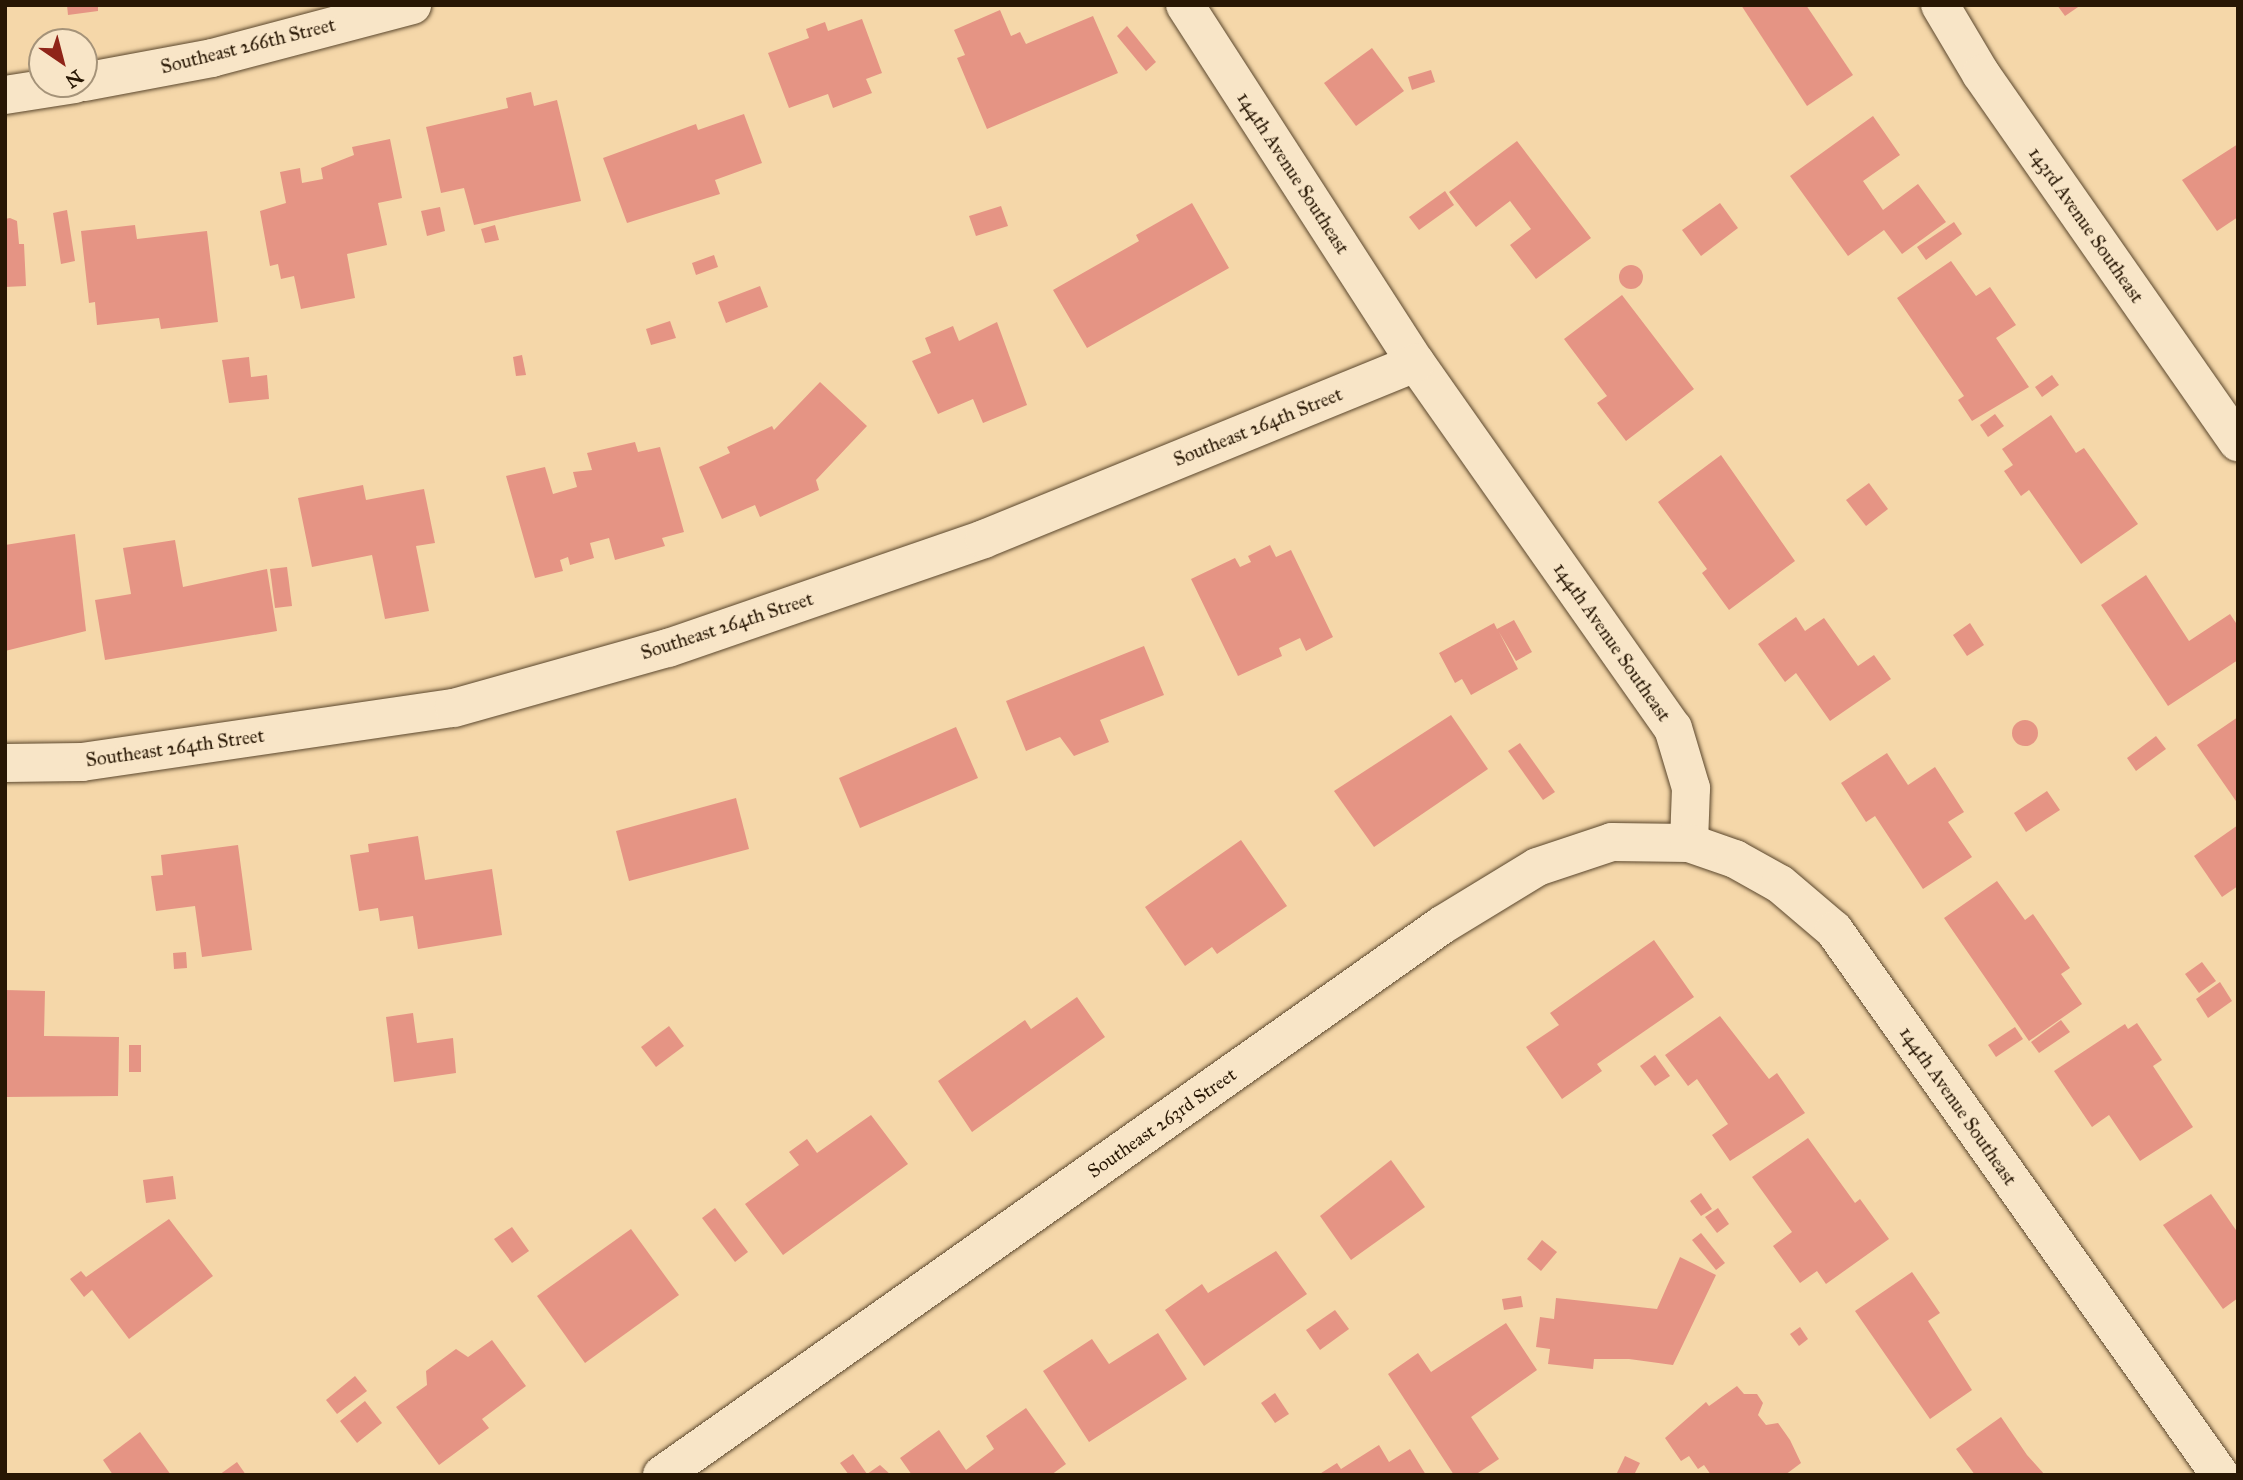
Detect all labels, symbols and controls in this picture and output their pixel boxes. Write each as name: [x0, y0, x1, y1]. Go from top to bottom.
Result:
street label: Southeast 266th Street: [158, 13, 338, 79]
north arrow: [28, 28, 98, 98]
text: N: [61, 65, 87, 93]
street label: 144th Avenue Southeast: [1232, 88, 1354, 258]
street label: 143rd Avenue Southeast: [2024, 143, 2148, 307]
street label: Southeast 264th Street: [1170, 383, 1346, 471]
street label: 144th Avenue Southeast: [1549, 558, 1675, 726]
street label: Southeast 264th Street: [638, 587, 816, 665]
street label: Southeast 264th Street: [84, 724, 266, 772]
street label: 144th Avenue Southeast: [1895, 1022, 2021, 1190]
street label: Southeast 263rd Street: [1083, 1063, 1241, 1183]

